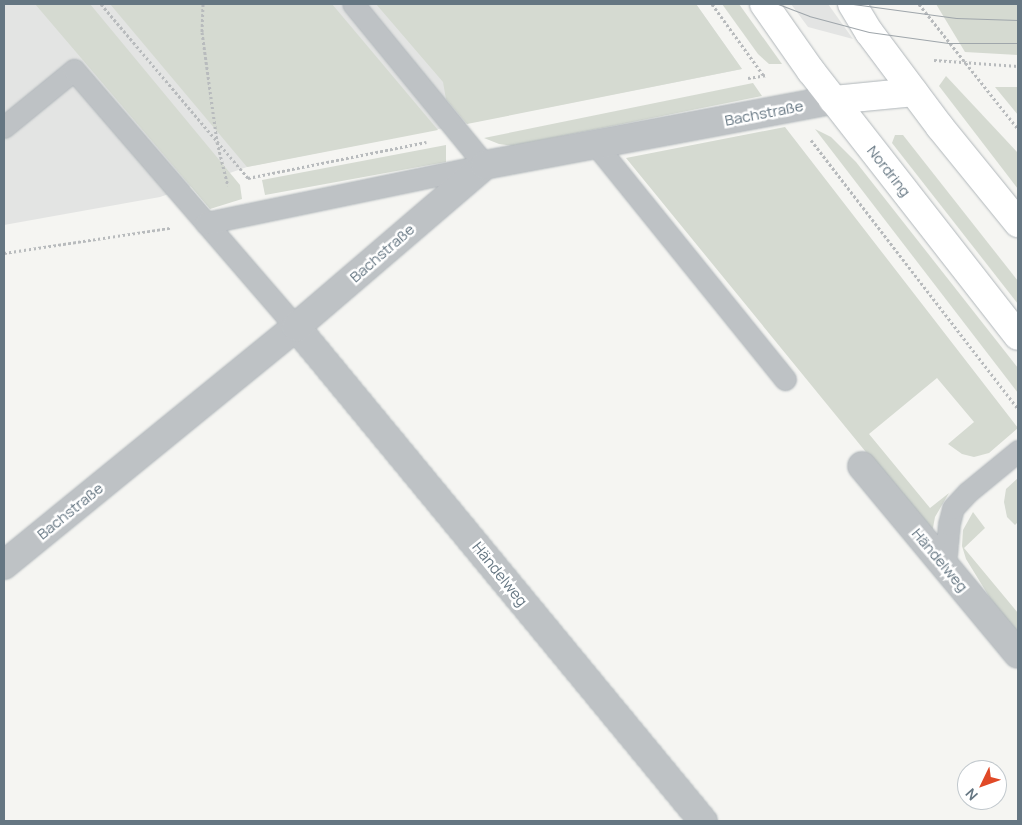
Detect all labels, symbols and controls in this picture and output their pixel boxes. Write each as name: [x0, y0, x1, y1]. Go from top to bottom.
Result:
street label: Bachstraße: [723, 97, 805, 129]
street label: Nordring: [863, 142, 915, 200]
street label: Bachstraße: [346, 220, 418, 286]
street label: Bachstraße: [33, 479, 107, 543]
street label: Händelweg: [908, 525, 972, 595]
street label: Händelweg: [469, 538, 531, 610]
north arrow: [957, 760, 1007, 810]
text: N: [961, 785, 982, 805]

